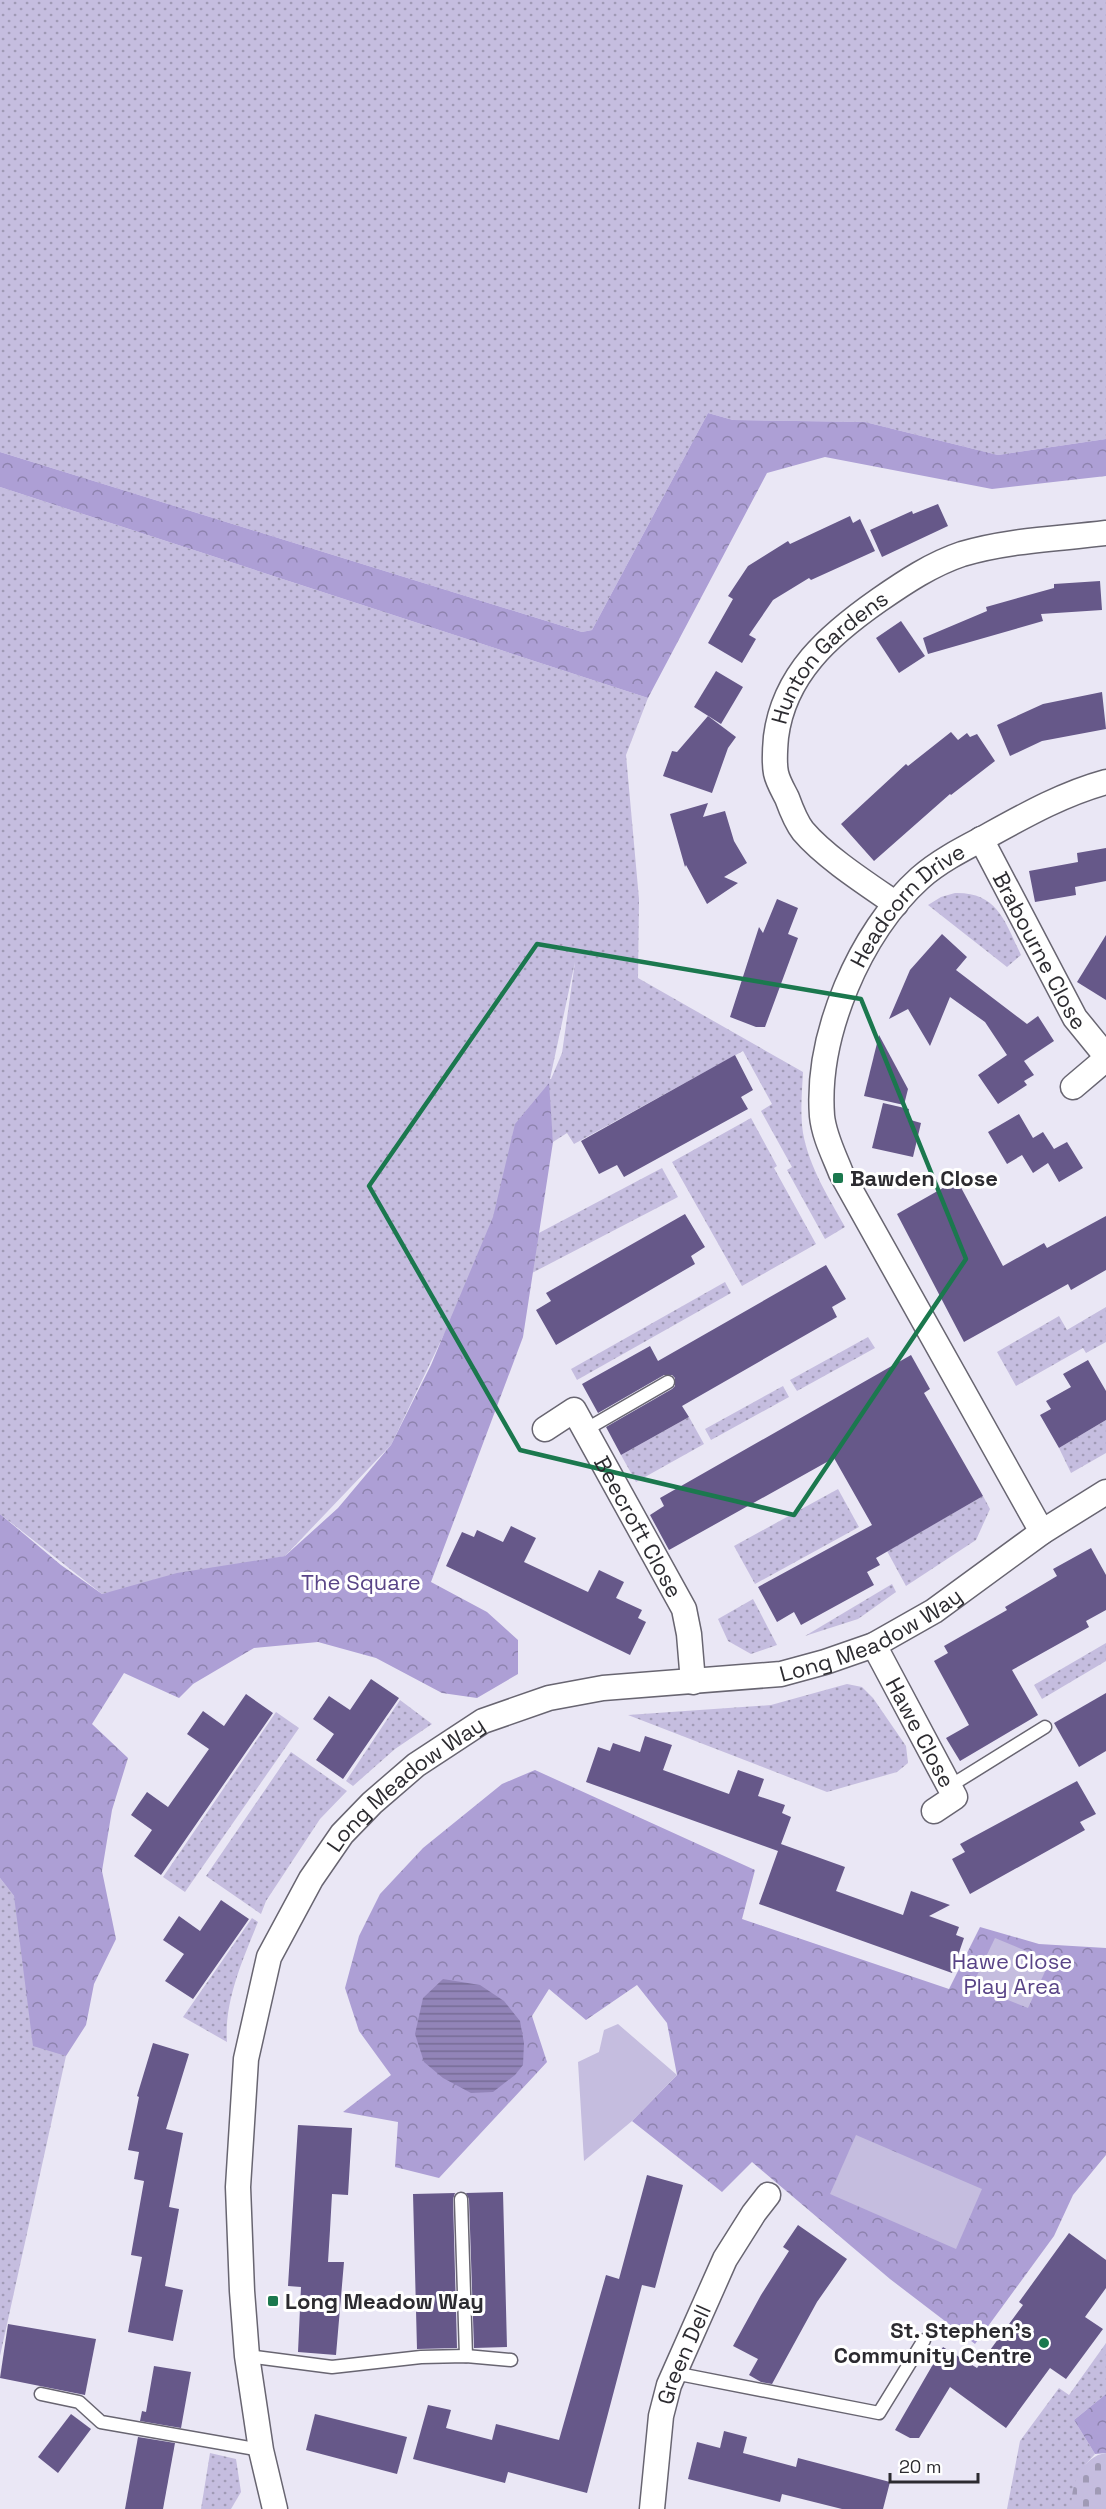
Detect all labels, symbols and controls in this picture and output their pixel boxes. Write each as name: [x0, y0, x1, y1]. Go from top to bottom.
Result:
street label: Hunton Gardens: [765, 584, 893, 727]
street label: Headcorn Drive: [843, 837, 970, 972]
street label: Brabourne Close: [987, 867, 1093, 1035]
place label: Bawden Close: [850, 1164, 998, 1192]
marker: Bawden Close: [831, 1171, 845, 1185]
street label: Beecroft Close: [588, 1451, 689, 1602]
park label: The Square: [301, 1568, 421, 1596]
street label: Long Meadow Way: [776, 1581, 967, 1688]
street label: Hawe Close: [880, 1673, 961, 1792]
street label: Long Meadow Way: [320, 1710, 490, 1857]
park label: Hawe Close Play Area: [952, 1947, 1072, 2000]
place label: Long Meadow Way: [285, 2287, 484, 2315]
marker: Long Meadow Way: [266, 2294, 280, 2308]
street label: Green Dell: [651, 2300, 717, 2407]
place label: St. Stephen's Community Centre: [834, 2316, 1032, 2369]
marker: St. Stephen's Community Centre: [1037, 2336, 1051, 2350]
scale bar: [890, 2446, 978, 2484]
text: 20 m: [899, 2455, 942, 2478]

